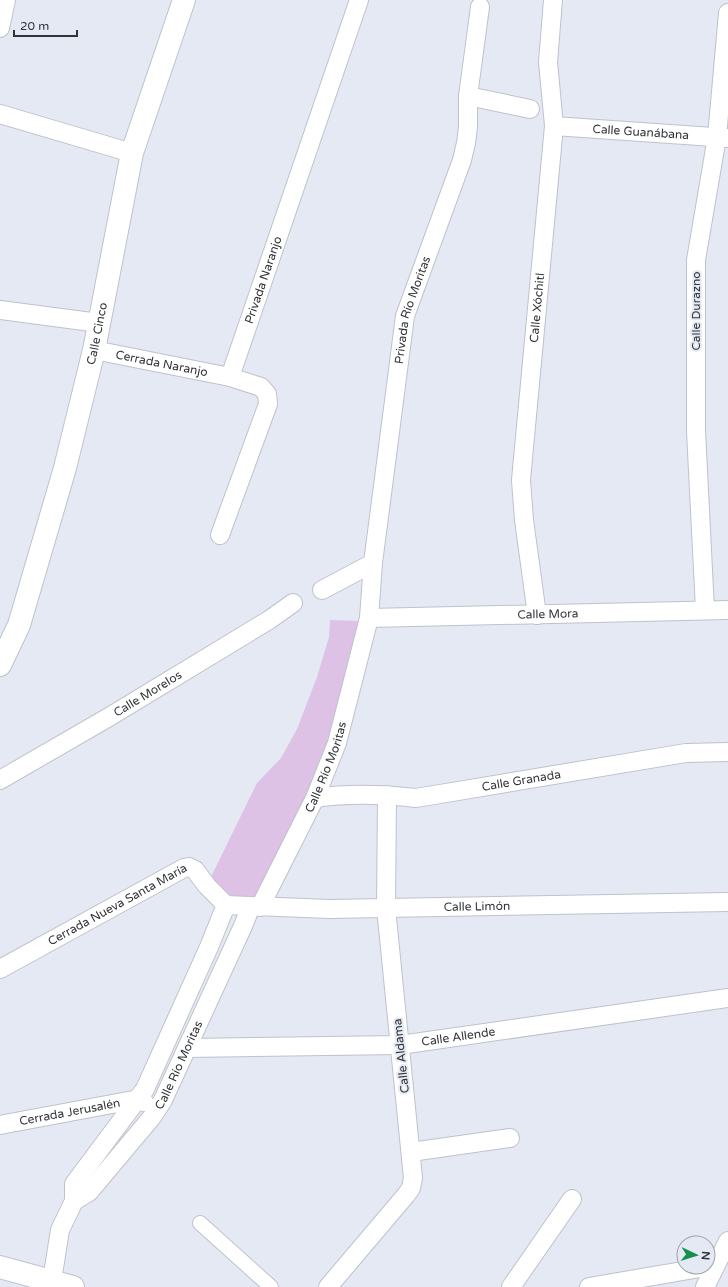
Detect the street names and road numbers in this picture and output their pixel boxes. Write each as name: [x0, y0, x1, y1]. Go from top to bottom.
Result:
street label: Calle Guanábana: [592, 122, 689, 142]
street label: Privada Naranjo: [242, 234, 285, 325]
street label: Privada Río Moritas: [392, 254, 433, 365]
street label: Calle Durazno: [689, 271, 703, 351]
street label: Calle Xóchitl: [527, 272, 547, 343]
street label: Calle Cinco: [84, 301, 110, 366]
street label: Cerrada Naranjo: [114, 347, 209, 379]
street label: Calle Mora: [517, 606, 579, 622]
street label: Calle Morelos: [111, 668, 184, 720]
street label: Calle Río Moritas: [302, 720, 349, 815]
street label: Calle Granada: [481, 767, 562, 794]
street label: Cerrada Nueva Santa María: [45, 861, 189, 948]
street label: Calle Limón: [443, 899, 510, 914]
street label: Calle Río Moritas: [152, 1018, 206, 1112]
street label: Calle Aldama: [390, 1018, 412, 1094]
street label: Calle Allende: [421, 1024, 496, 1049]
street label: Cerrada Jerusalén: [18, 1096, 121, 1128]

